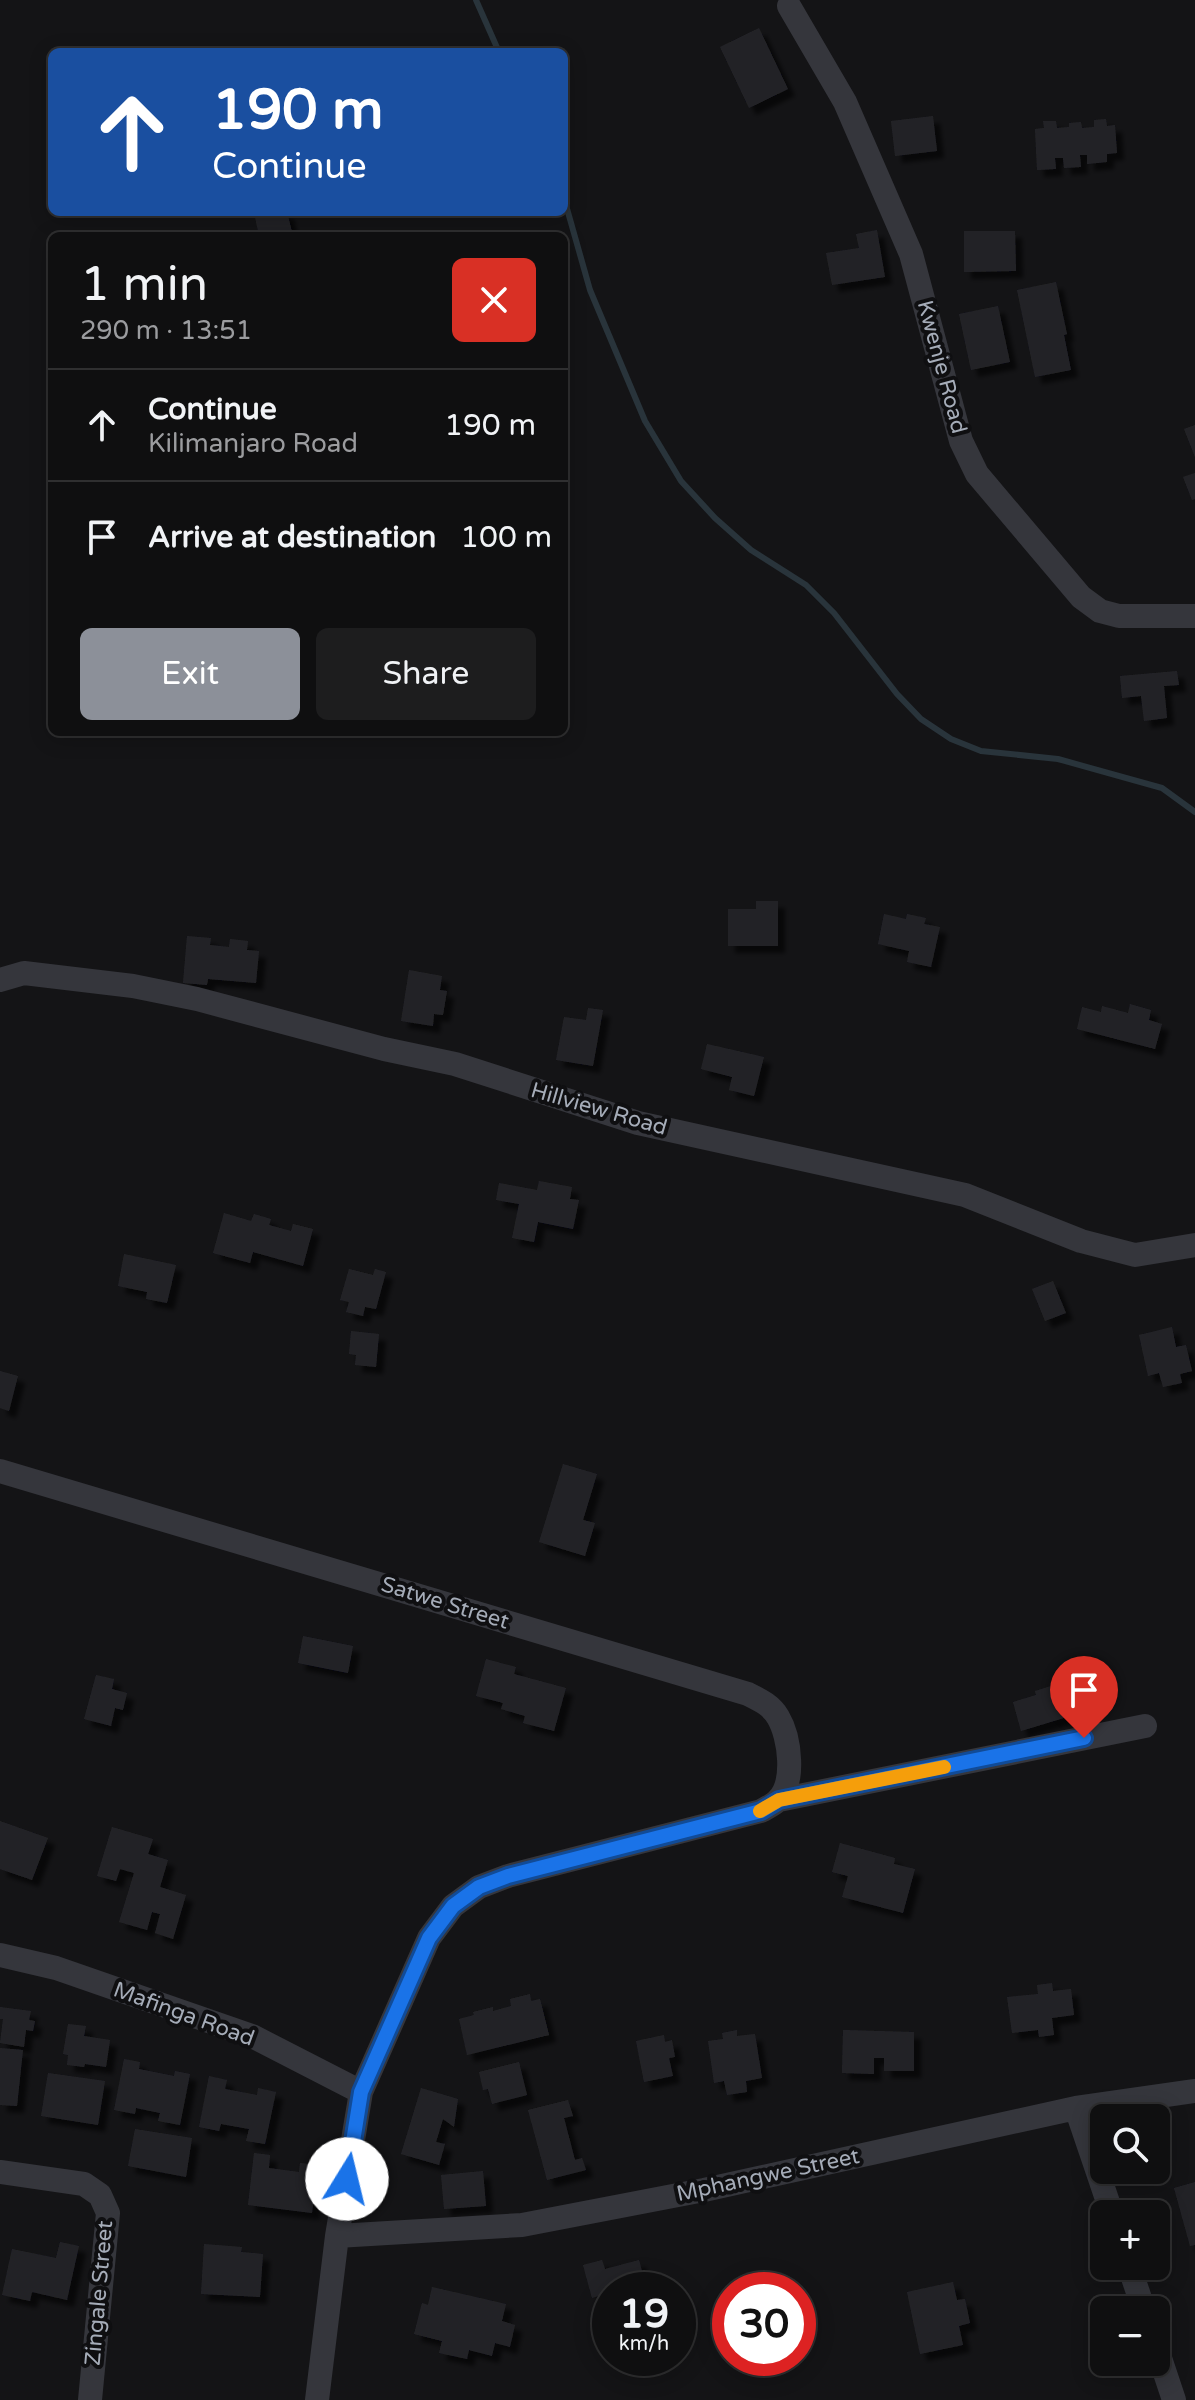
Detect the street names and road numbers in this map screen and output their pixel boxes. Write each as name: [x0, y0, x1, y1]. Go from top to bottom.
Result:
street label: Kwenje Road: [912, 298, 972, 436]
street label: Hillview Road: [528, 1077, 670, 1141]
street label: Satwe Street: [378, 1571, 512, 1635]
street label: Mafinga Road: [110, 1976, 258, 2052]
street label: Mphangwe Street: [674, 2143, 862, 2207]
street label: Zingale Street: [80, 2219, 118, 2367]

